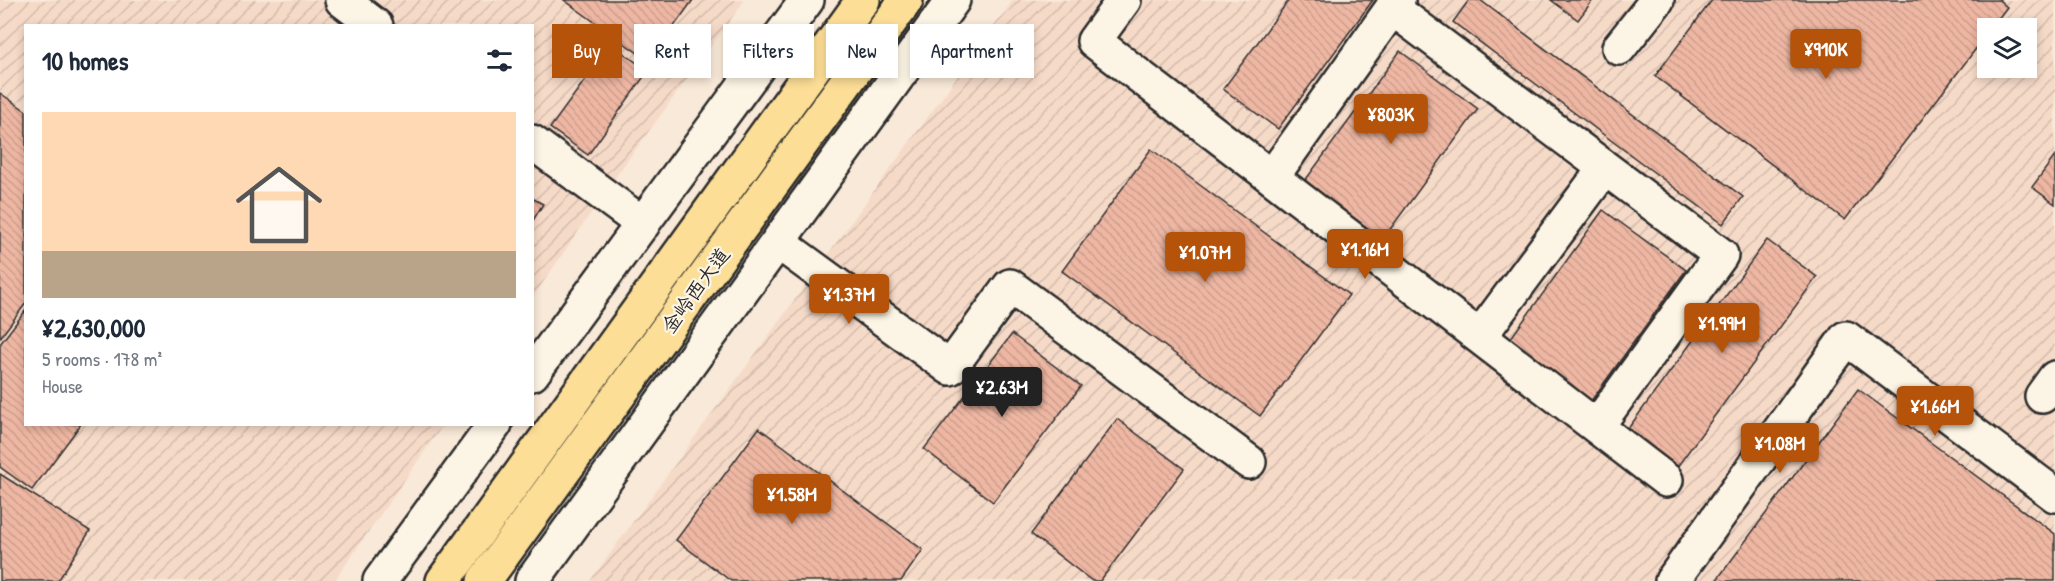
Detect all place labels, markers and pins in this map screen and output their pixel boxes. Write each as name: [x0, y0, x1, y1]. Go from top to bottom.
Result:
pin: ¥910K: [1784, 29, 1868, 80]
pin: ¥803K: [1349, 94, 1433, 145]
pin: ¥1.16M: [1316, 229, 1414, 280]
pin: ¥1.07M: [1156, 232, 1254, 283]
pin: ¥1.37M: [800, 274, 898, 325]
pin: ¥1.99M: [1673, 303, 1771, 354]
pin: ¥2.63M: [953, 367, 1051, 418]
pin: ¥1.66M: [1886, 386, 1984, 437]
pin: ¥1.08M: [1731, 423, 1829, 474]
pin: ¥1.58M: [743, 474, 841, 525]

